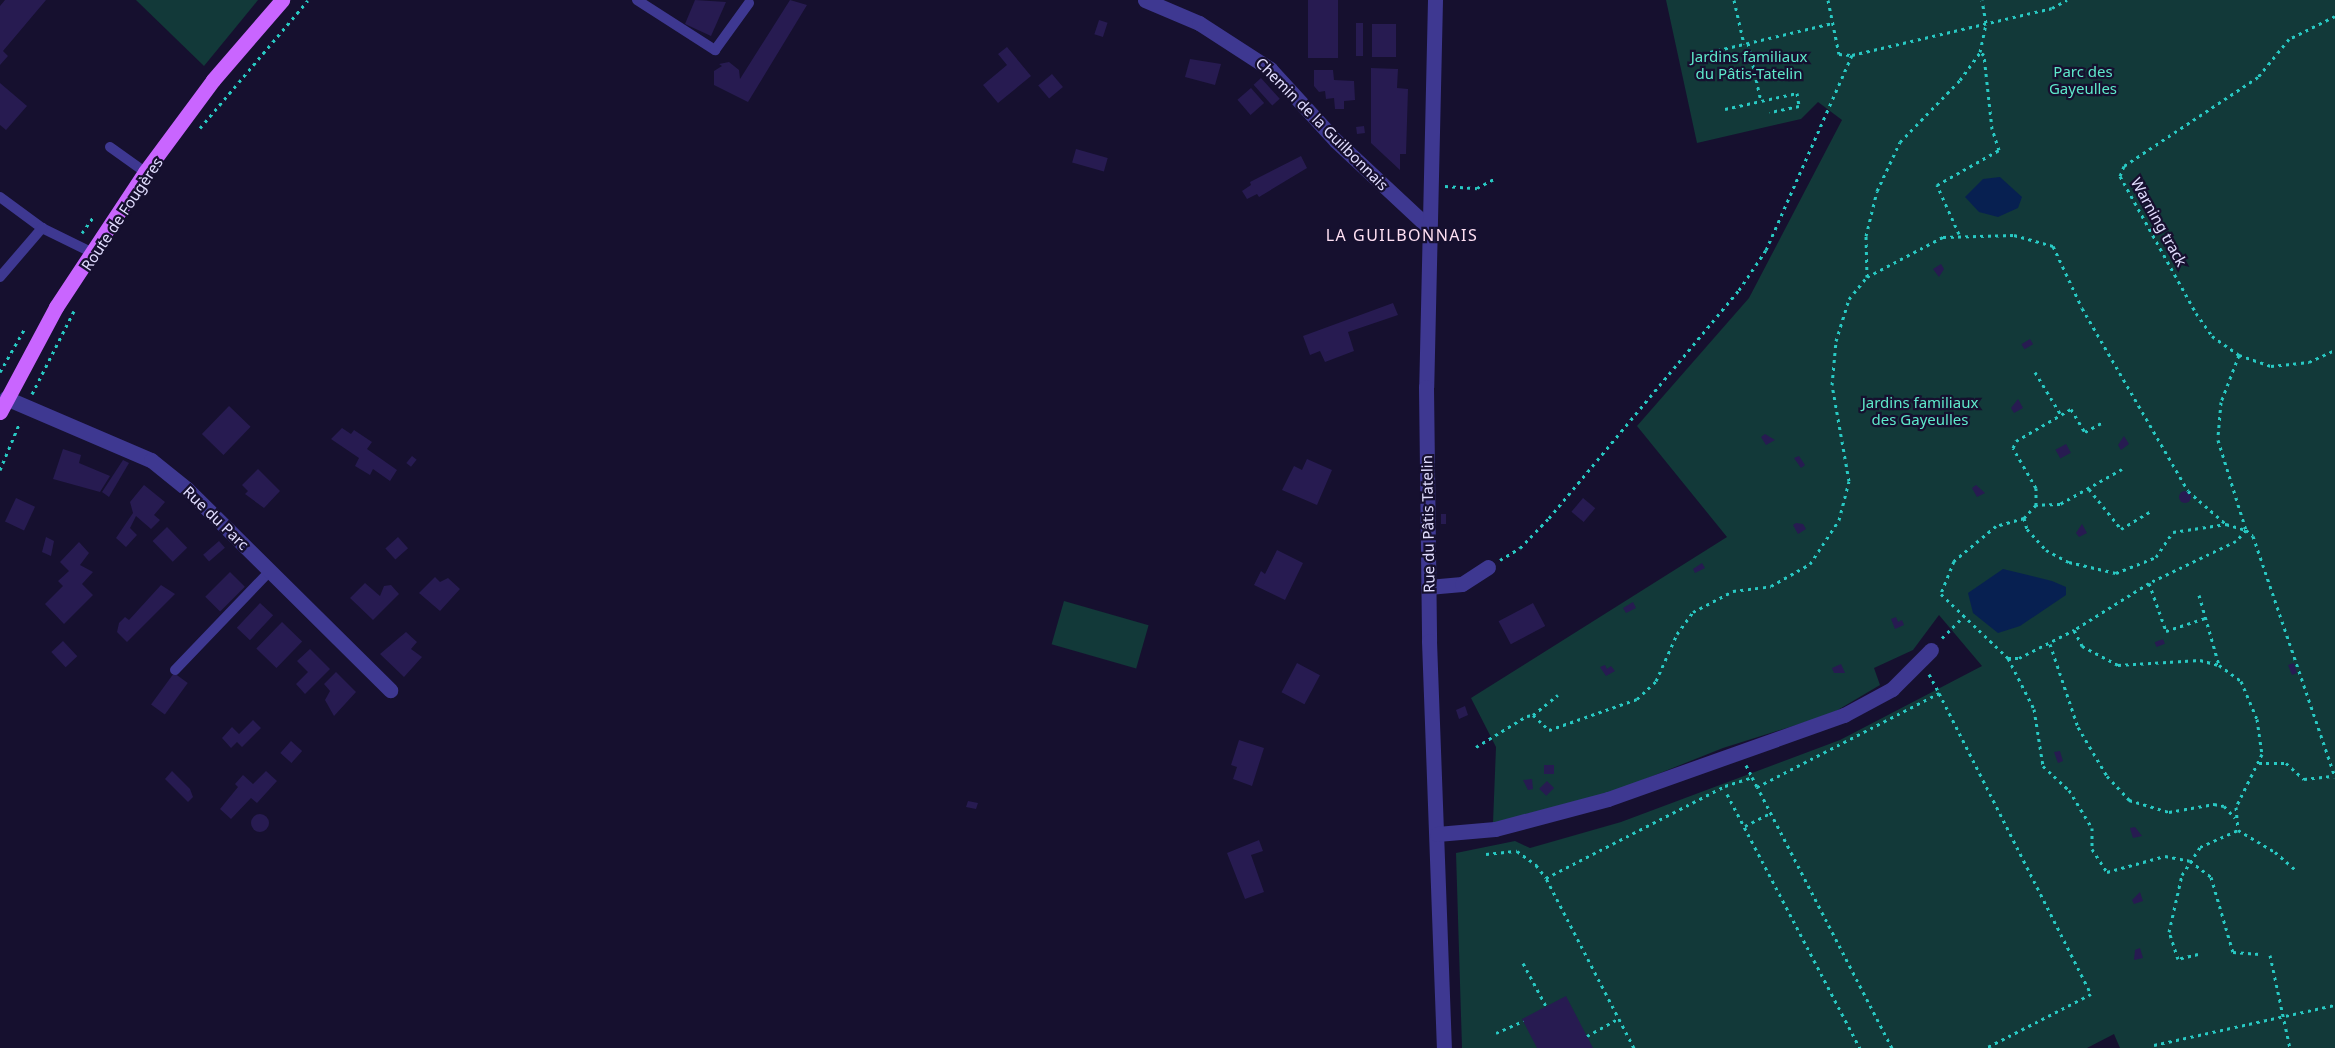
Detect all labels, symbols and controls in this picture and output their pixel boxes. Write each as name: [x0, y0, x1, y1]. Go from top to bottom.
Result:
park label: Jardins familiaux du Pâtis-Tatelin: [1691, 47, 1807, 82]
street label: Chemin de la Guilbonnais: [1252, 54, 1392, 194]
park label: Parc des Gayeulles: [2049, 62, 2117, 97]
street label: Route de Fougères: [78, 154, 166, 274]
street label: Warning track: [2127, 174, 2191, 270]
district label: LA GUILBONNAIS: [1326, 225, 1478, 245]
park label: Jardins familiaux des Gayeulles: [1862, 393, 1978, 428]
street label: Rue du Pâtis Tatelin: [1418, 455, 1438, 593]
street label: Rue du Parc: [180, 482, 252, 554]

